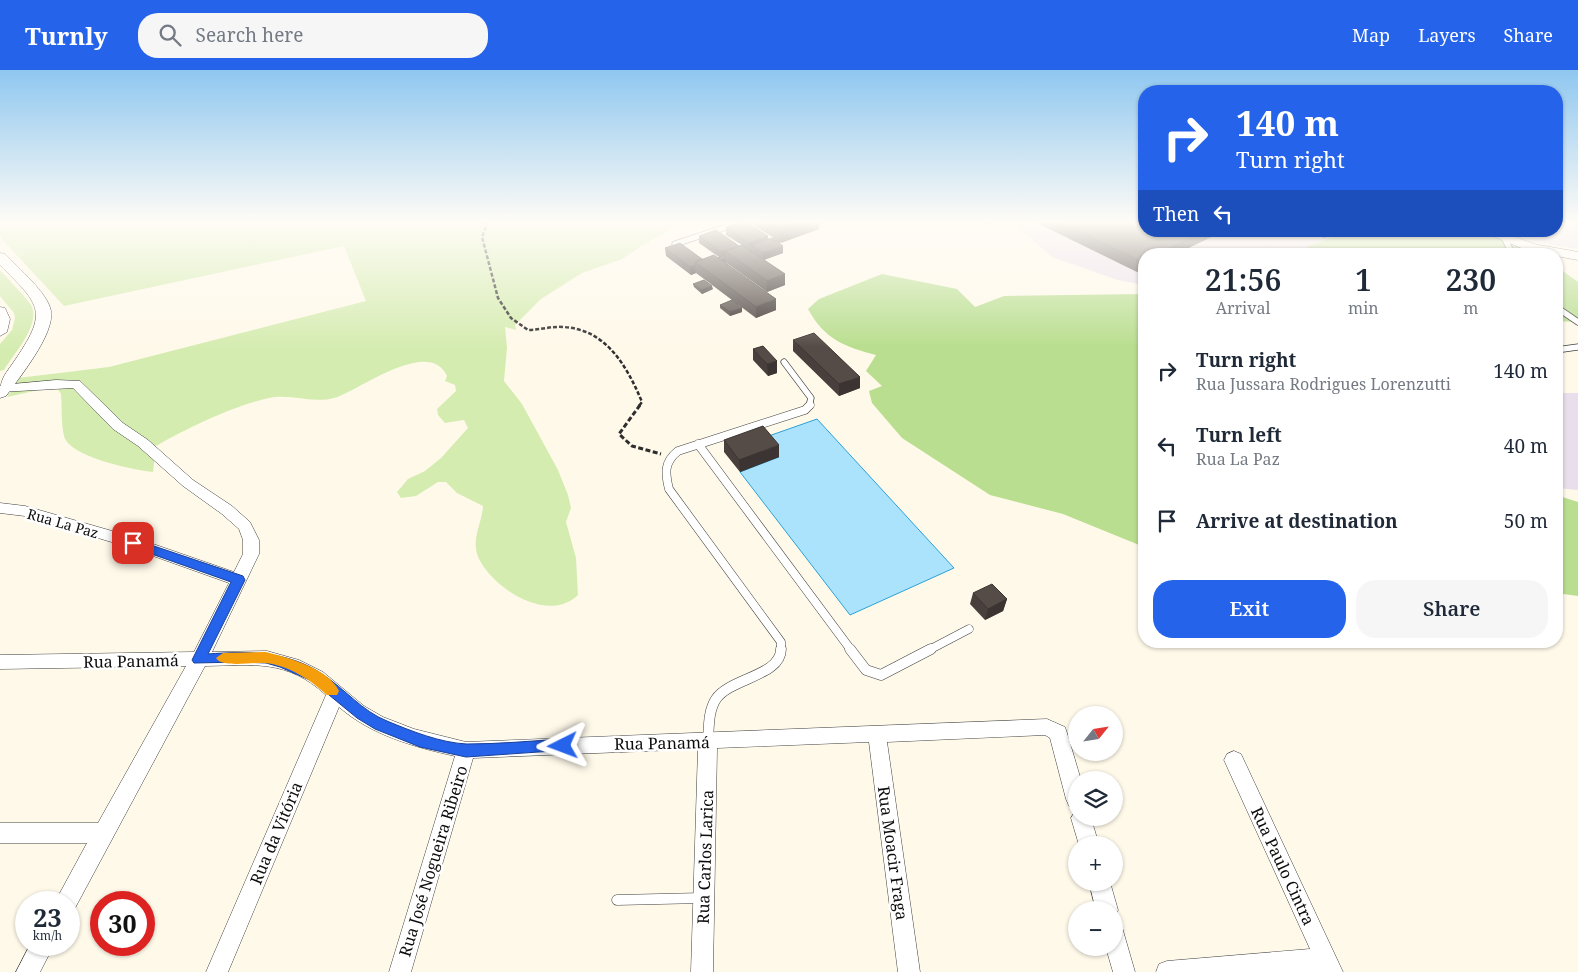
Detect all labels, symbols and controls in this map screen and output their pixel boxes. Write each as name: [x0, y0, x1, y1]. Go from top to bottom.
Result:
search box: [138, 13, 488, 58]
text: Turnly: [25, 19, 108, 52]
icon: search: [156, 21, 184, 49]
text: Search here: [196, 22, 303, 48]
text: Map: [1352, 23, 1390, 47]
text: Layers: [1418, 23, 1476, 47]
text: Share: [1504, 23, 1553, 47]
text: 140 m: [1236, 99, 1339, 146]
icon: right: [1153, 105, 1218, 170]
text: Turn right: [1236, 144, 1345, 174]
icon: left: [1209, 200, 1237, 228]
text: Then: [1153, 201, 1199, 227]
text: 21:56: [1205, 259, 1281, 300]
text: 1: [1355, 259, 1372, 300]
text: 230: [1445, 259, 1496, 300]
text: Arrival: [1216, 297, 1270, 319]
text: min: [1348, 297, 1379, 319]
text: m: [1463, 297, 1478, 319]
text: Turn right: [1196, 347, 1296, 373]
icon: right: [1153, 357, 1181, 385]
text: 140 m: [1493, 358, 1548, 384]
text: Rua Jussara Rodrigues Lorenzutti: [1196, 373, 1451, 395]
text: Turn left: [1196, 422, 1282, 448]
icon: left: [1153, 432, 1181, 460]
text: 40 m: [1504, 433, 1548, 459]
text: Rua La Paz: [1196, 448, 1280, 470]
street label: Rua La Paz: [25, 504, 101, 542]
icon: arrive: [1153, 507, 1181, 535]
text: Arrive at destination: [1196, 508, 1398, 534]
text: 50 m: [1504, 508, 1548, 534]
pin: [112, 522, 154, 564]
icon: arrive: [119, 529, 147, 557]
button: Exit: [1153, 580, 1346, 638]
button: Share: [1356, 580, 1548, 638]
street label: Rua Panamá: [83, 649, 179, 673]
north arrow: [1068, 706, 1122, 761]
map controls: [1068, 706, 1123, 956]
position arrow: [536, 719, 588, 771]
street label: Rua Panamá: [614, 731, 710, 755]
street label: Rua José Nogueira Ribeiro: [393, 763, 473, 959]
button: layers: [1068, 771, 1123, 826]
street label: Rua da Vitória: [245, 778, 307, 888]
street label: Rua Moacir Fraga: [873, 785, 913, 921]
street label: Rua Carlos Larica: [692, 790, 718, 924]
street label: Rua Paulo Cintra: [1246, 803, 1320, 929]
button: +: [1068, 836, 1123, 891]
speed limit sign: 30: [90, 891, 155, 956]
text: 23: [33, 900, 62, 934]
button: −: [1068, 901, 1123, 956]
text: km/h: [33, 927, 62, 944]

